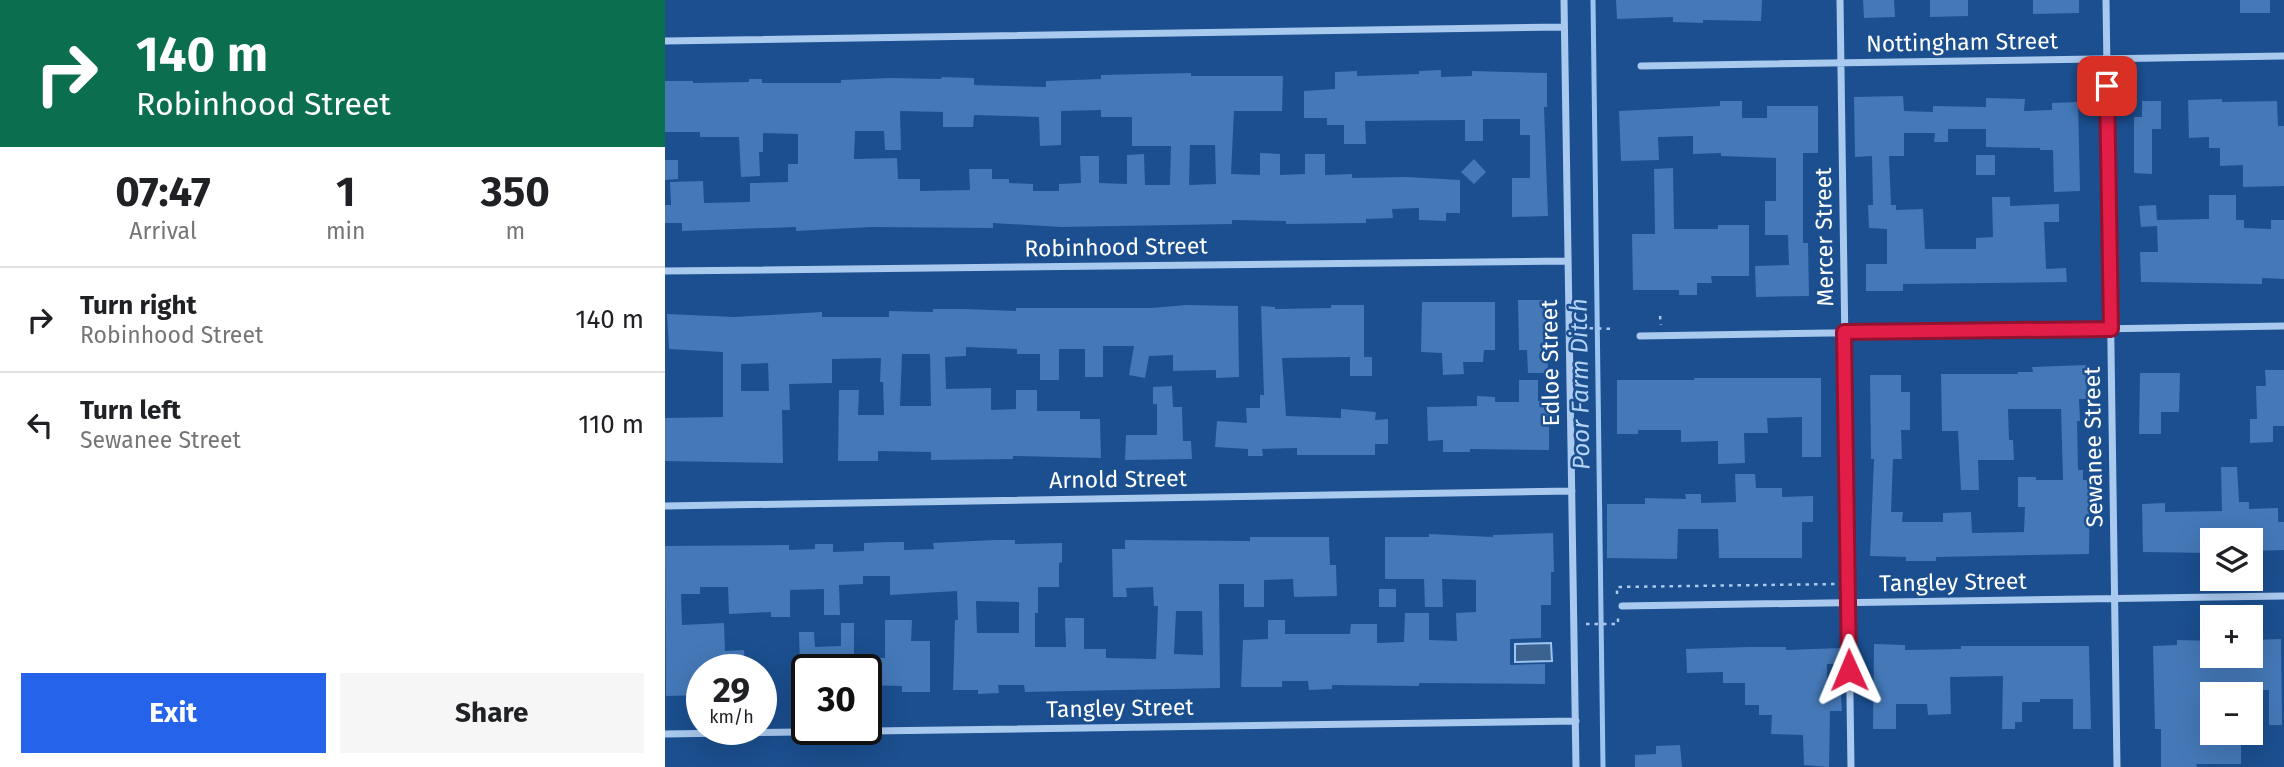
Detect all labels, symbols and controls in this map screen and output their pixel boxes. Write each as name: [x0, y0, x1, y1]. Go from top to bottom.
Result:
text: 140 m: [136, 25, 268, 84]
street label: Nottingham Street: [1866, 26, 2059, 58]
icon: right: [21, 28, 112, 119]
pin: [2077, 56, 2137, 116]
icon: arrive: [2088, 67, 2126, 105]
text: Robinhood Street: [136, 85, 391, 123]
text: 07:47: [115, 167, 211, 217]
text: 1: [336, 167, 356, 217]
text: 350: [481, 167, 550, 217]
street label: Mercer Street: [1809, 167, 1839, 307]
text: Arrival: [129, 217, 197, 245]
text: min: [326, 217, 366, 245]
text: m: [505, 217, 525, 245]
street label: Robinhood Street: [1024, 231, 1209, 263]
text: Turn right: [80, 290, 197, 321]
water label: Poor Farm Ditch: [1565, 298, 1595, 470]
street label: Edloe Street: [1535, 299, 1565, 427]
icon: right: [21, 301, 59, 339]
text: 140 m: [575, 304, 644, 335]
text: Robinhood Street: [80, 321, 263, 349]
street label: Sewanee Street: [2078, 366, 2108, 528]
text: Turn left: [80, 395, 181, 426]
icon: left: [21, 406, 59, 444]
text: 110 m: [578, 409, 644, 440]
text: Sewanee Street: [80, 426, 241, 454]
street label: Arnold Street: [1049, 464, 1188, 494]
map controls: [2200, 528, 2263, 745]
button: layers: [2200, 528, 2263, 591]
street label: Tangley Street: [1879, 567, 2028, 597]
button: +: [2200, 605, 2263, 668]
position arrow: [1812, 633, 1886, 707]
speed limit sign: 30: [791, 654, 882, 745]
text: 29: [713, 669, 750, 711]
button: Exit: [21, 673, 326, 753]
button: Share: [340, 673, 644, 753]
button: −: [2200, 682, 2263, 745]
street label: Tangley Street: [1046, 693, 1195, 723]
text: km/h: [709, 706, 754, 728]

